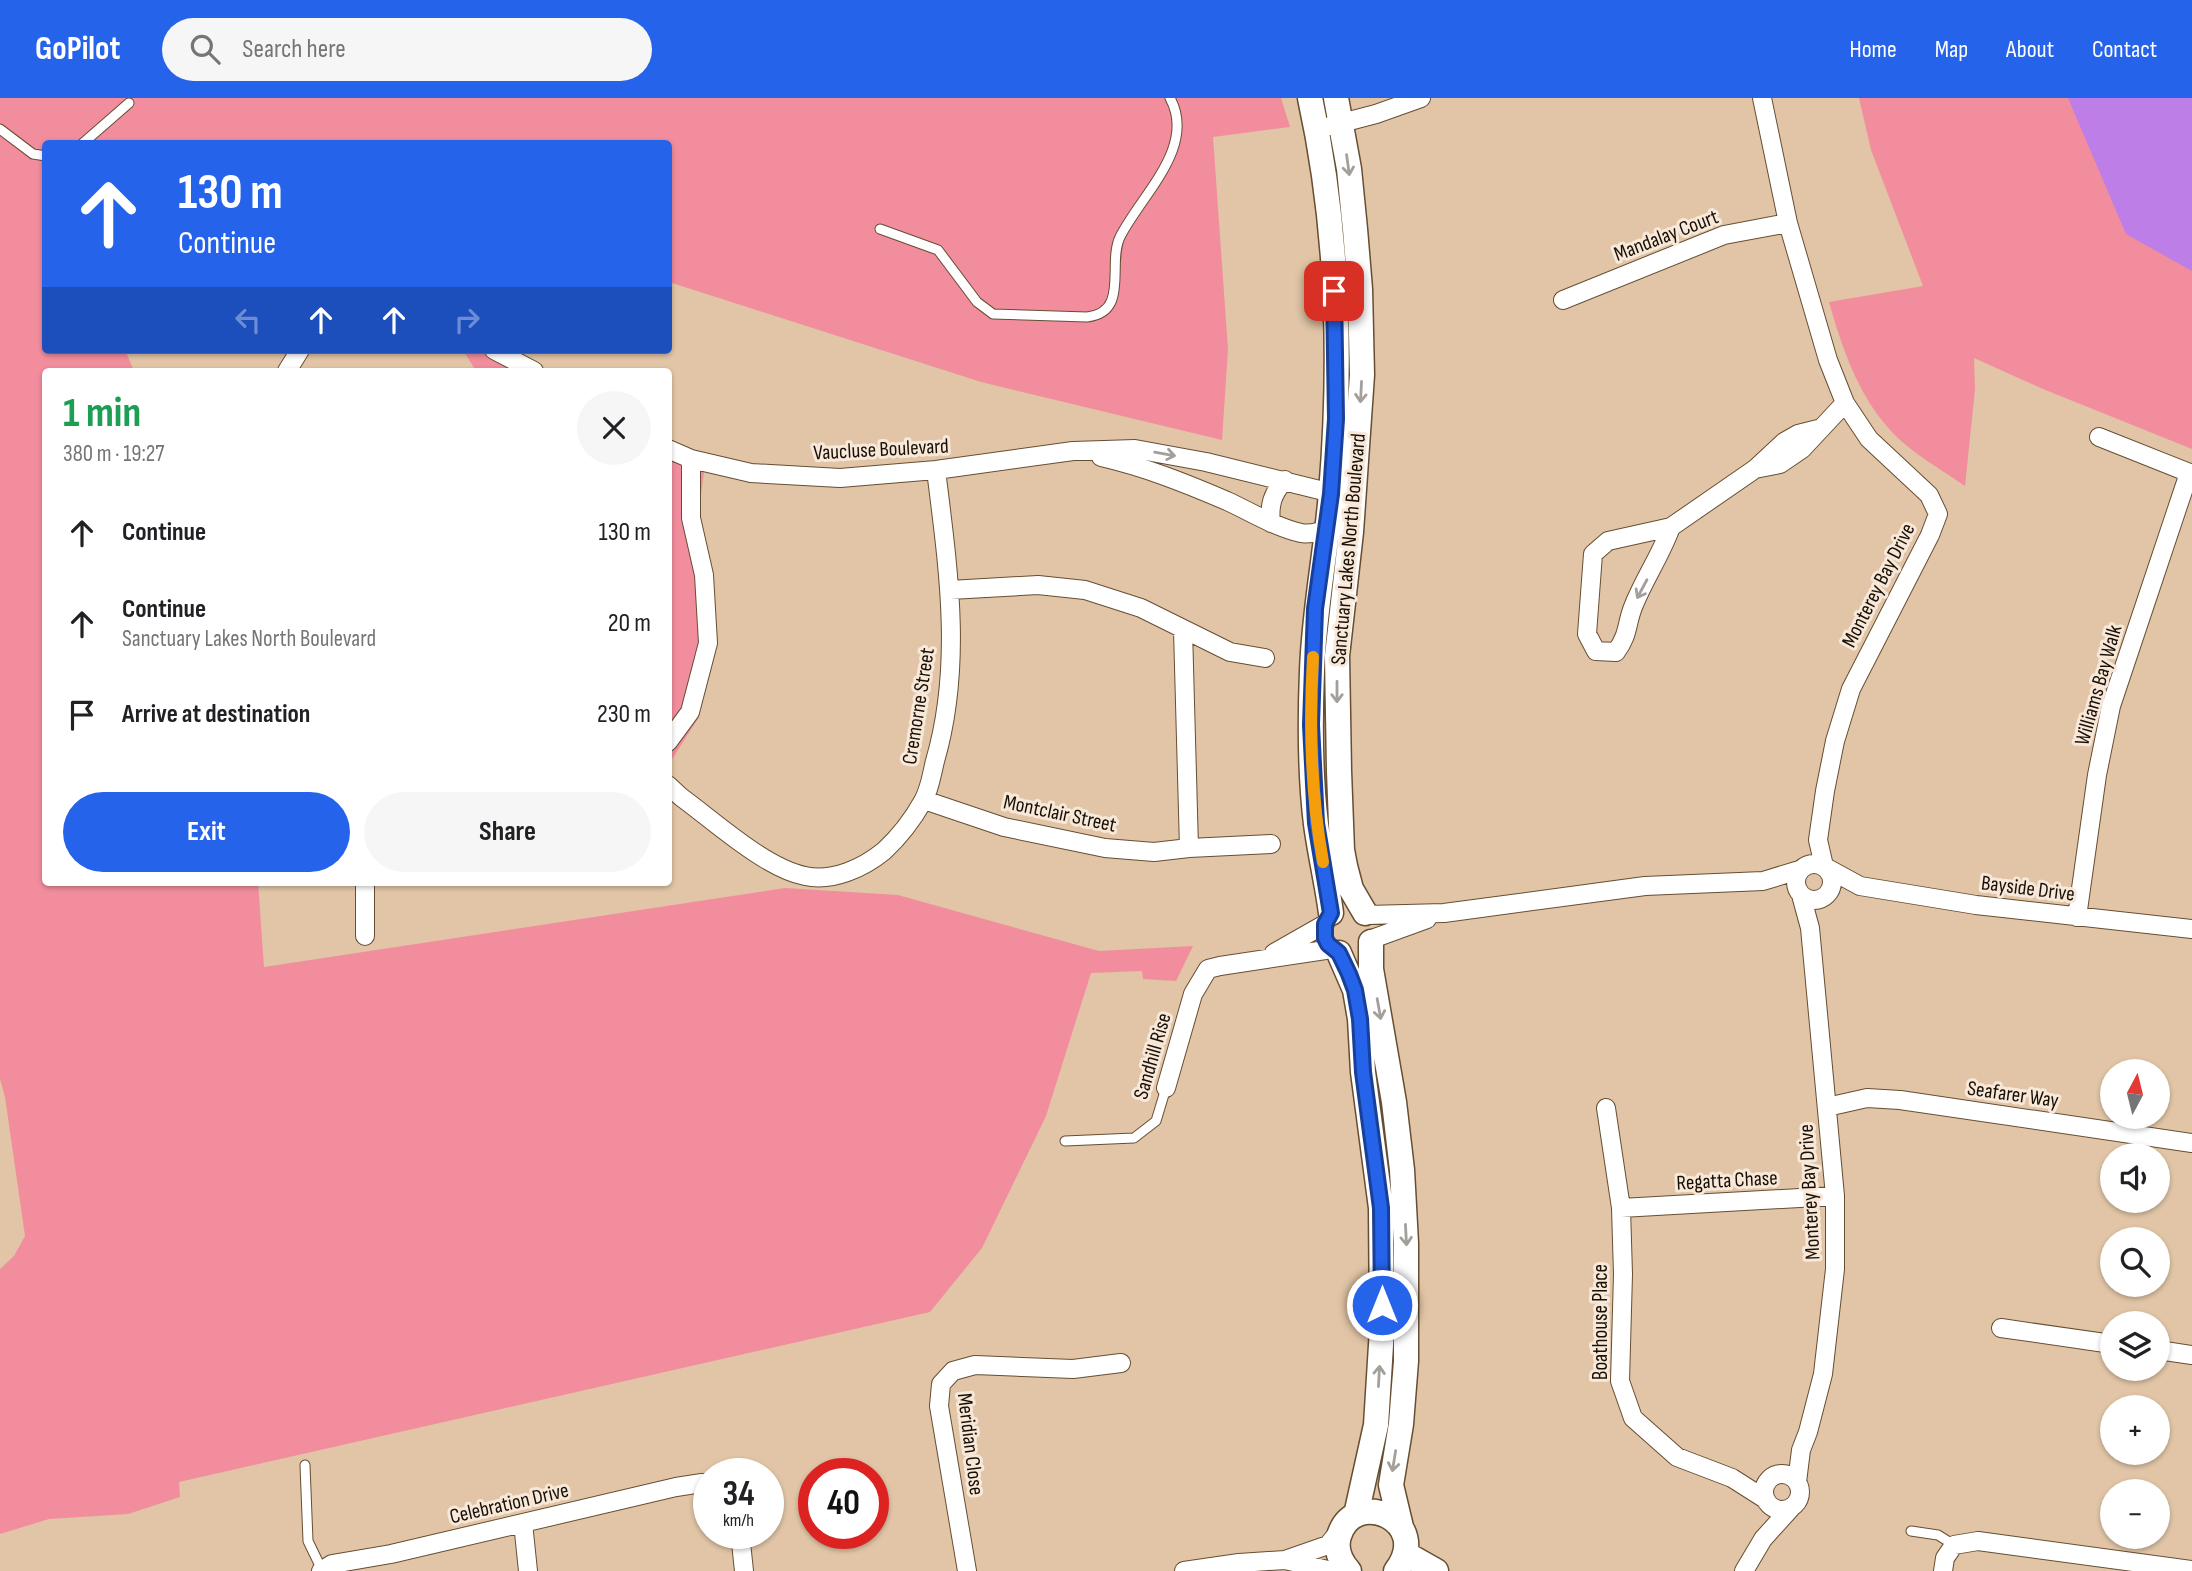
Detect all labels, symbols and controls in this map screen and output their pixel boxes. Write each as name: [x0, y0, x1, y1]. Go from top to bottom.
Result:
search box: [162, 18, 652, 81]
text: GoPilot: [35, 29, 120, 69]
icon: search: [186, 30, 224, 68]
text: Search here: [242, 34, 346, 65]
text: Home: [1849, 35, 1897, 64]
text: Map: [1935, 35, 1968, 64]
text: About: [2006, 35, 2054, 64]
text: Contact: [2092, 35, 2157, 64]
one-way arrow: [1342, 153, 1355, 176]
text: 130 m: [178, 164, 283, 223]
icon: ahead: [63, 168, 154, 259]
street label: Mandalay Court: [1610, 204, 1722, 267]
text: Continue: [178, 224, 276, 263]
pin: [1304, 261, 1364, 321]
icon: arrive: [1315, 272, 1353, 310]
icon: left: [229, 301, 267, 339]
icon: ahead: [302, 301, 340, 339]
icon: ahead: [375, 301, 413, 339]
icon: right: [448, 301, 486, 339]
one-way arrow: [1354, 380, 1367, 403]
text: 1 min: [63, 388, 141, 439]
button: close: [577, 391, 651, 465]
street label: Sanctuary Lakes North Boulevard: [1326, 432, 1371, 666]
street label: Vaucluse Boulevard: [813, 433, 949, 466]
text: 380 m · 19:27: [63, 440, 165, 468]
one-way arrow: [1154, 448, 1176, 462]
icon: ahead: [63, 514, 101, 552]
text: Continue: [122, 517, 206, 548]
text: 130 m: [599, 517, 651, 548]
street label: Monterey Bay Drive: [1836, 519, 1920, 651]
one-way arrow: [1635, 578, 1649, 599]
text: Continue: [122, 594, 206, 625]
icon: ahead: [63, 605, 101, 643]
text: 20 m: [608, 608, 651, 639]
street label: Williams Bay Walk: [2069, 622, 2128, 748]
text: Sanctuary Lakes North Boulevard: [122, 625, 376, 653]
street label: Cremorne Street: [897, 646, 940, 766]
one-way arrow: [1330, 680, 1344, 703]
icon: arrive: [63, 696, 101, 734]
text: Arrive at destination: [122, 699, 310, 730]
text: 230 m: [597, 699, 651, 730]
street label: Montclair Street: [1001, 789, 1119, 838]
button: Exit: [63, 792, 350, 872]
button: Share: [364, 792, 651, 872]
street label: Bayside Drive: [1980, 870, 2076, 907]
one-way arrow: [1372, 997, 1386, 1020]
street label: Sandhill Rise: [1128, 1010, 1177, 1102]
north arrow: [2100, 1059, 2170, 1129]
map controls: [2100, 1059, 2170, 1549]
street label: Seafarer Way: [1966, 1076, 2060, 1113]
street label: Monterey Bay Drive: [1793, 1123, 1826, 1260]
button: sound: [2100, 1143, 2170, 1213]
street label: Regatta Chase: [1676, 1165, 1778, 1196]
one-way arrow: [1399, 1223, 1412, 1246]
button: search: [2100, 1227, 2170, 1297]
street label: Boathouse Place: [1588, 1264, 1613, 1380]
position arrow: [1345, 1268, 1419, 1342]
button: layers: [2100, 1311, 2170, 1381]
one-way arrow: [1373, 1364, 1386, 1387]
street label: Meridian Close: [952, 1392, 989, 1497]
button: +: [2100, 1395, 2170, 1465]
one-way arrow: [1387, 1449, 1400, 1472]
speed limit sign: 40: [798, 1458, 889, 1549]
text: 34: [723, 1473, 755, 1516]
street label: Celebration Drive: [447, 1478, 571, 1529]
button: −: [2100, 1479, 2170, 1549]
text: km/h: [723, 1510, 754, 1531]

